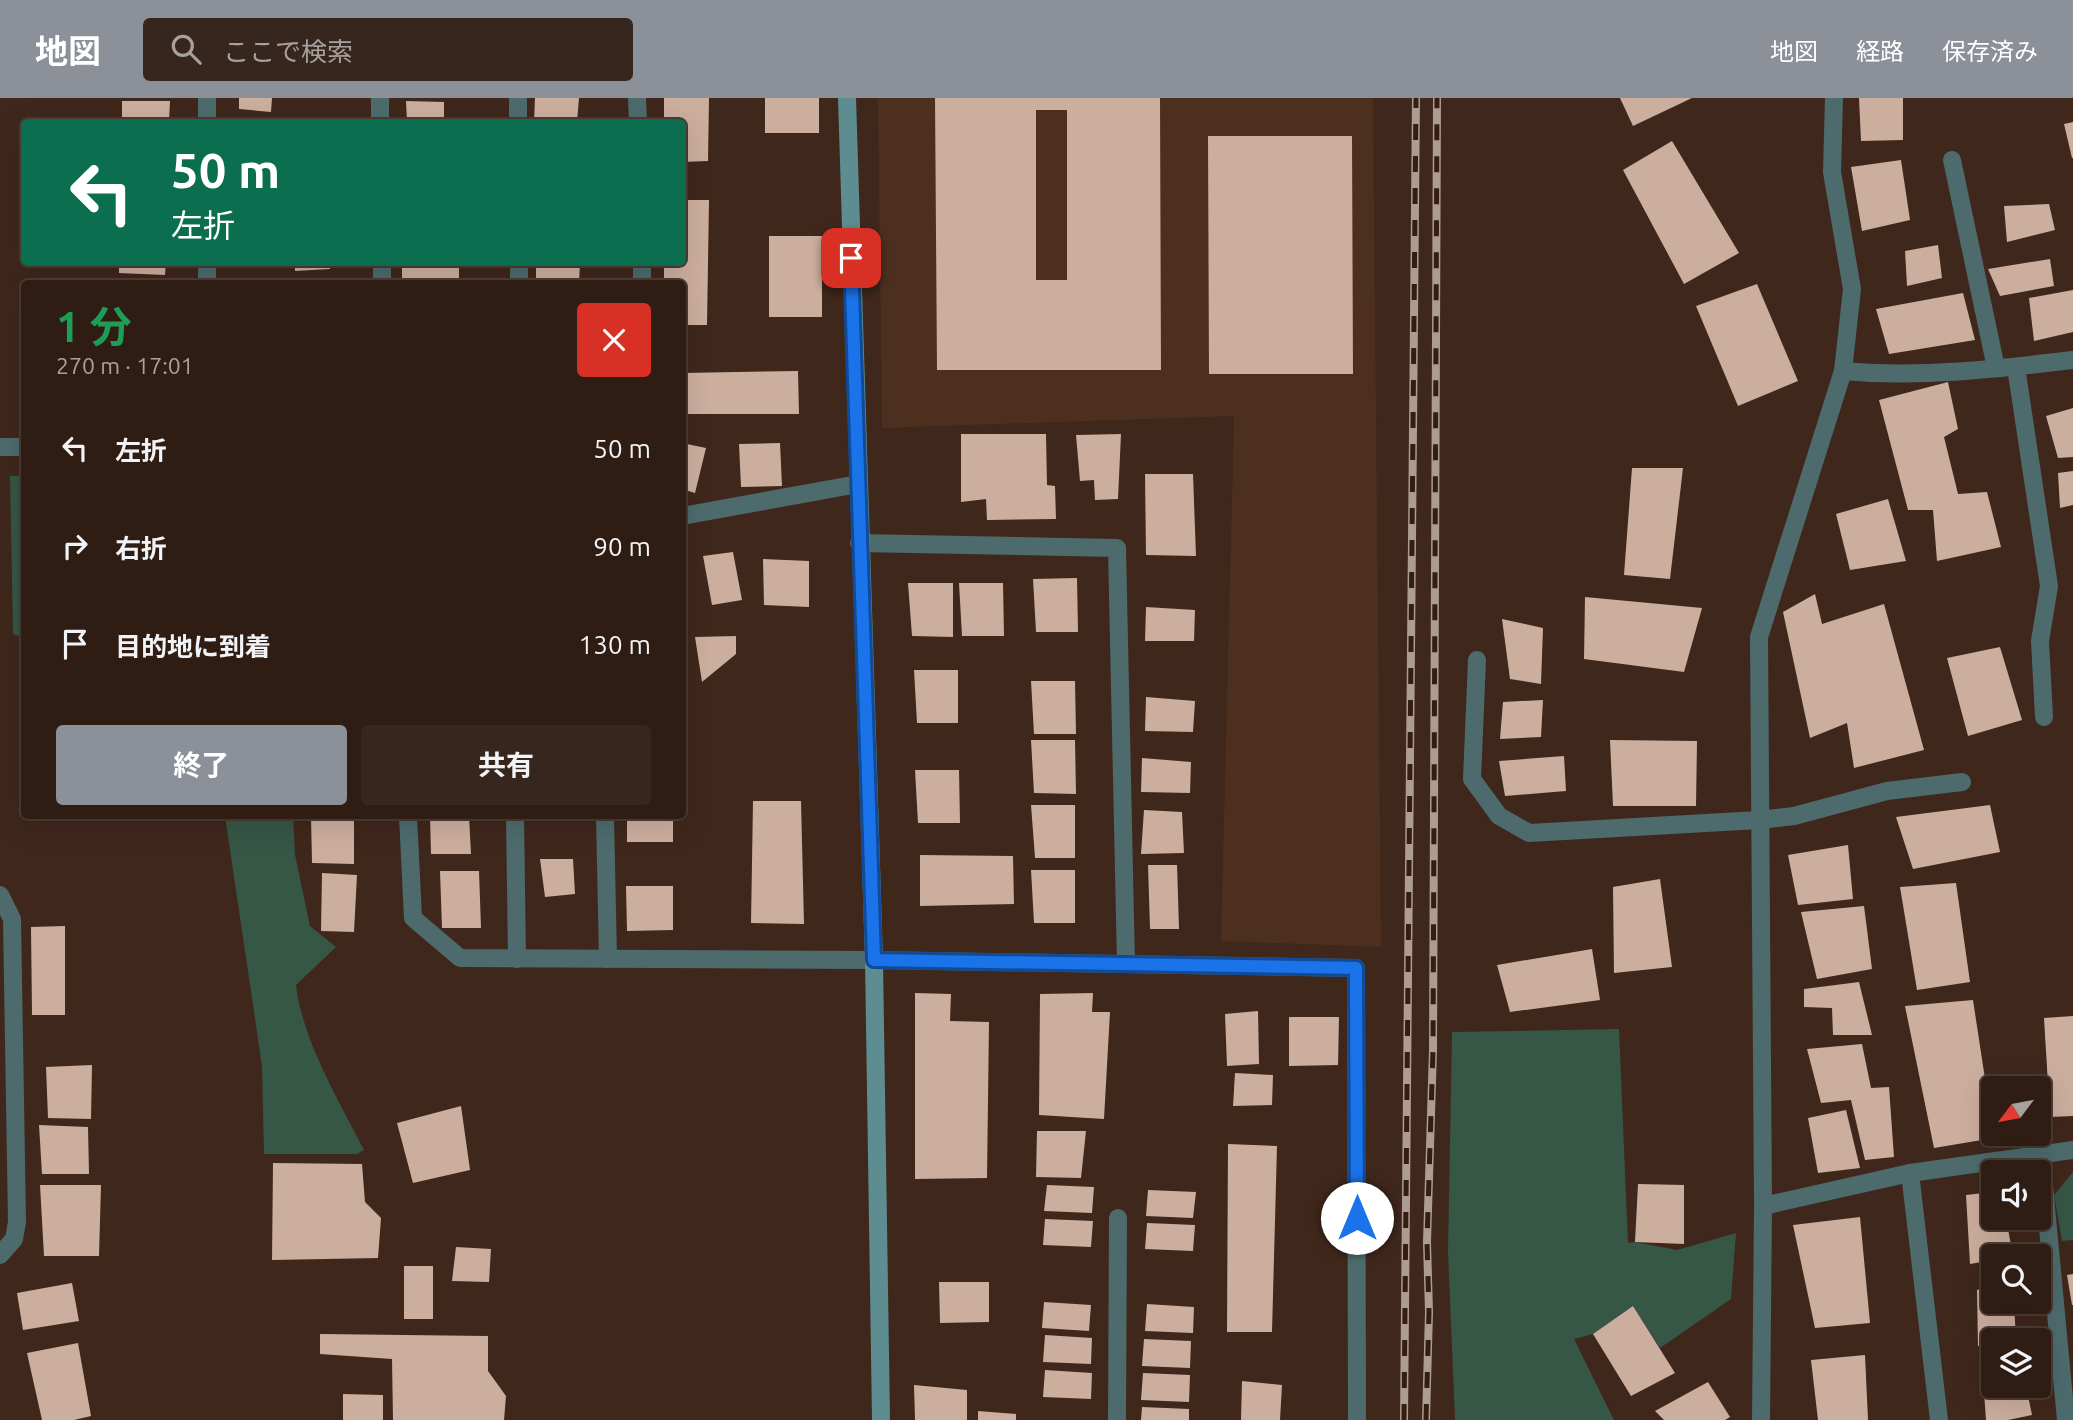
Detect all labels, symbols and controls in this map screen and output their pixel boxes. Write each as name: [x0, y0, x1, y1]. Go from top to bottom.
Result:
search box: [143, 18, 633, 81]
icon: search: [167, 30, 205, 68]
text: 地図: [35, 32, 101, 69]
text: ここで検索: [223, 37, 353, 66]
text: 地図: [1770, 38, 1818, 65]
text: 経路: [1856, 38, 1904, 65]
text: 保存済み: [1942, 38, 2038, 65]
text: 50 m: [171, 142, 280, 197]
icon: left: [56, 147, 147, 238]
text: 左折: [171, 207, 235, 243]
pin: [821, 228, 881, 288]
icon: arrive: [832, 239, 870, 277]
text: 1 分: [56, 303, 132, 350]
button: close: [577, 303, 651, 377]
text: 270 m · 17:01: [56, 353, 194, 378]
icon: left: [56, 429, 94, 467]
text: 50 m: [593, 434, 651, 463]
text: 左折: [115, 436, 167, 465]
icon: right: [56, 527, 94, 565]
text: 90 m: [593, 532, 651, 561]
text: 右折: [115, 534, 167, 563]
icon: arrive: [56, 625, 94, 663]
text: 130 m: [579, 630, 651, 659]
text: 目的地に到着: [115, 632, 271, 661]
button: 終了: [56, 725, 347, 805]
button: 共有: [361, 725, 651, 805]
north arrow: [1981, 1076, 2051, 1146]
map controls: [1981, 1076, 2051, 1398]
button: sound: [1981, 1160, 2051, 1230]
position arrow: [1320, 1181, 1394, 1255]
button: search: [1981, 1244, 2051, 1314]
button: layers: [1981, 1328, 2051, 1398]

